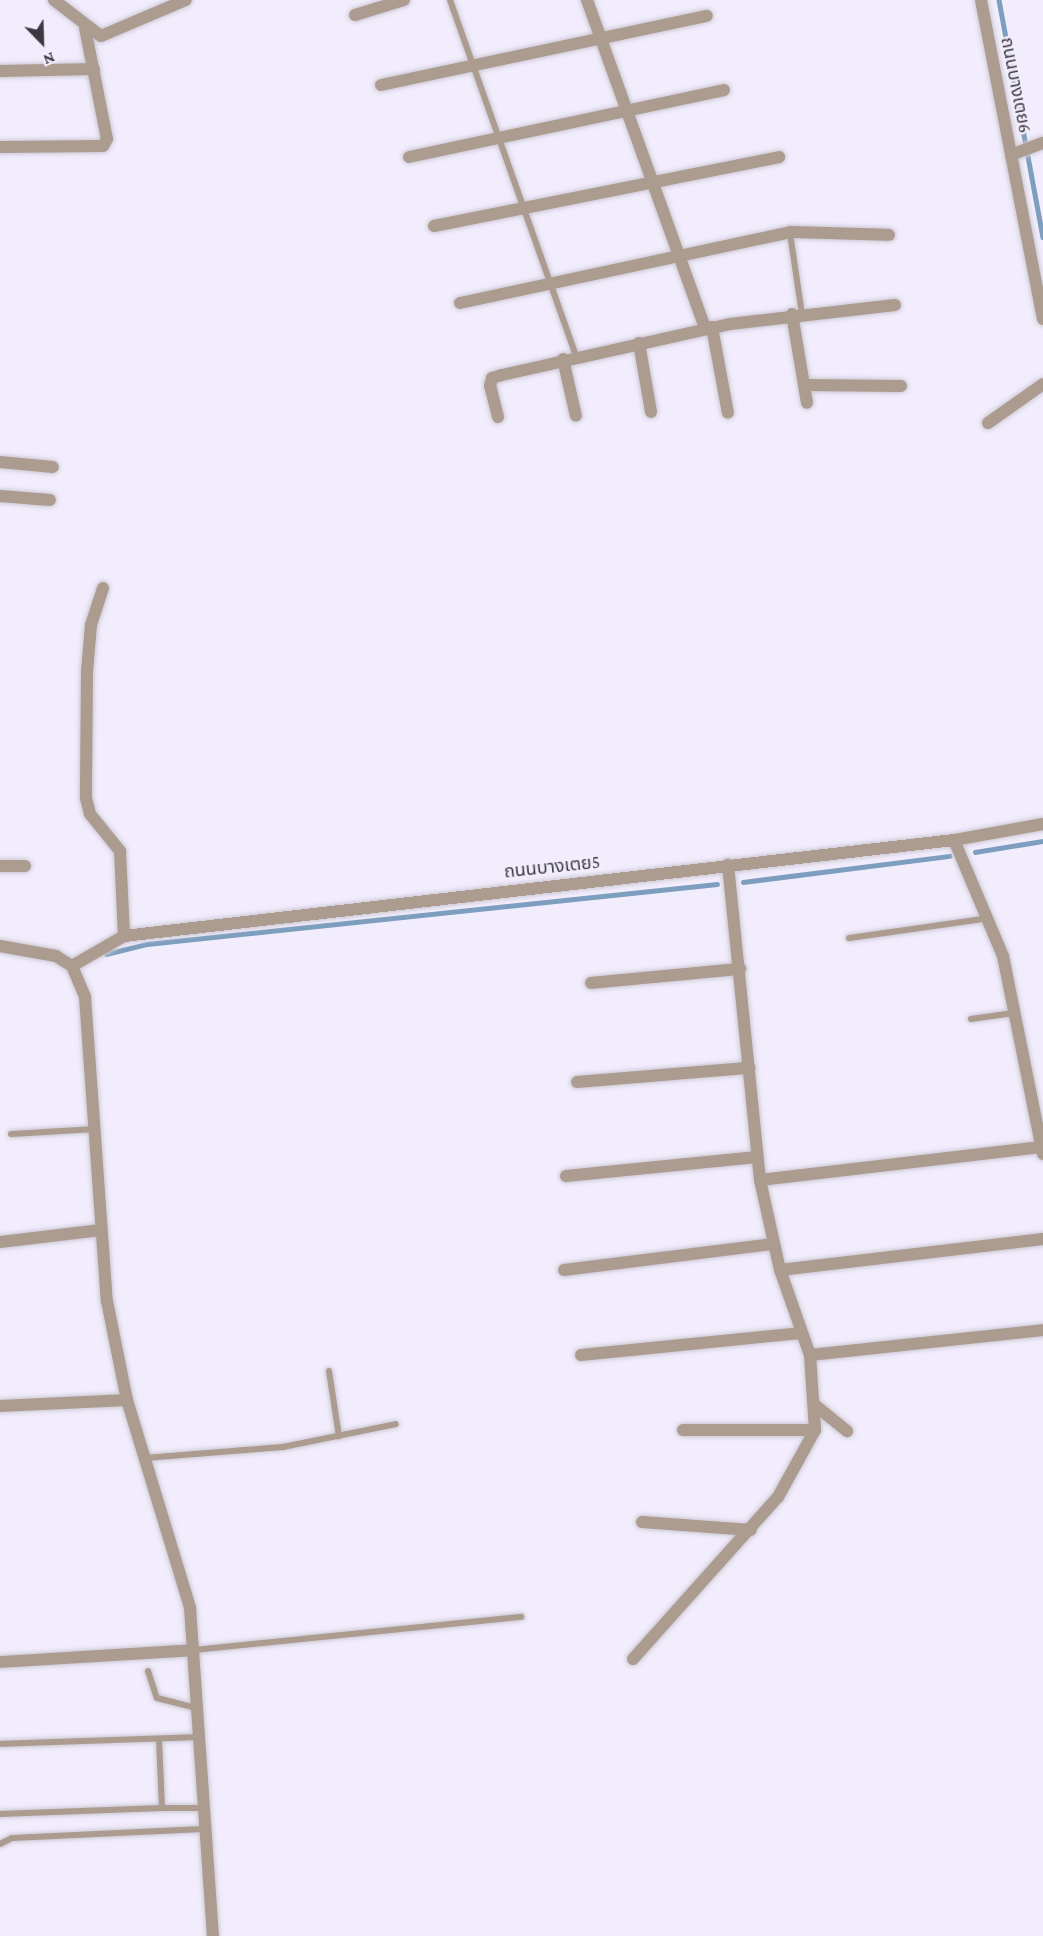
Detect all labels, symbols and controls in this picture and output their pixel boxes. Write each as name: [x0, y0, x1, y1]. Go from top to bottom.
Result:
north arrow: [12, 12, 72, 72]
street label: ถนนบางเตย6: [996, 35, 1036, 135]
text: N: [41, 49, 58, 69]
street label: ถนนบางเตย5: [503, 851, 601, 883]

